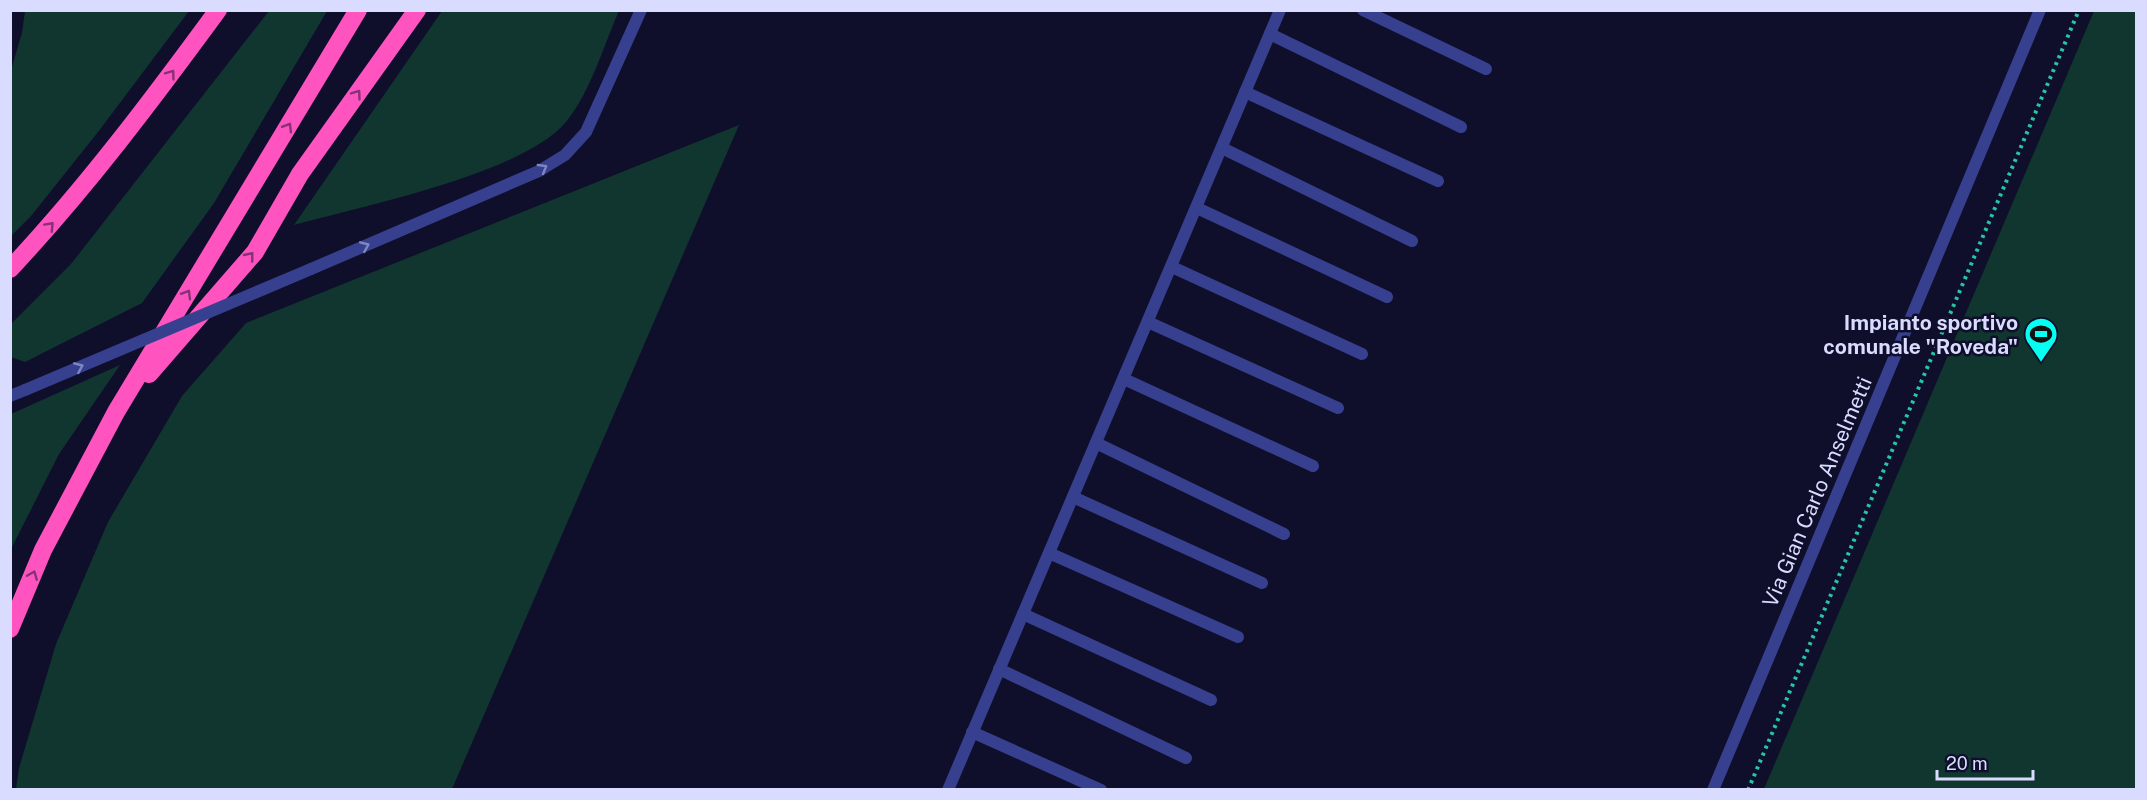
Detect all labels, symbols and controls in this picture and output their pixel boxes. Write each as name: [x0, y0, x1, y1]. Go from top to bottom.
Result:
one-way arrow: [164, 69, 175, 80]
one-way arrow: [350, 89, 361, 100]
one-way arrow: [280, 123, 292, 133]
one-way arrow: [537, 164, 547, 175]
one-way arrow: [43, 223, 54, 234]
one-way arrow: [359, 241, 370, 253]
one-way arrow: [243, 252, 254, 263]
one-way arrow: [180, 290, 191, 300]
place label: Impianto sportivo comunale "Roveda": [1823, 310, 2018, 359]
sports icon: Impianto sportivo comunale "Roveda": [2023, 316, 2059, 363]
one-way arrow: [72, 362, 83, 374]
street label: Via Gian Carlo Anselmetti: [1757, 373, 1877, 611]
one-way arrow: [26, 570, 38, 581]
scale bar: [1937, 743, 2033, 781]
text: 20 m: [1946, 753, 1988, 774]

